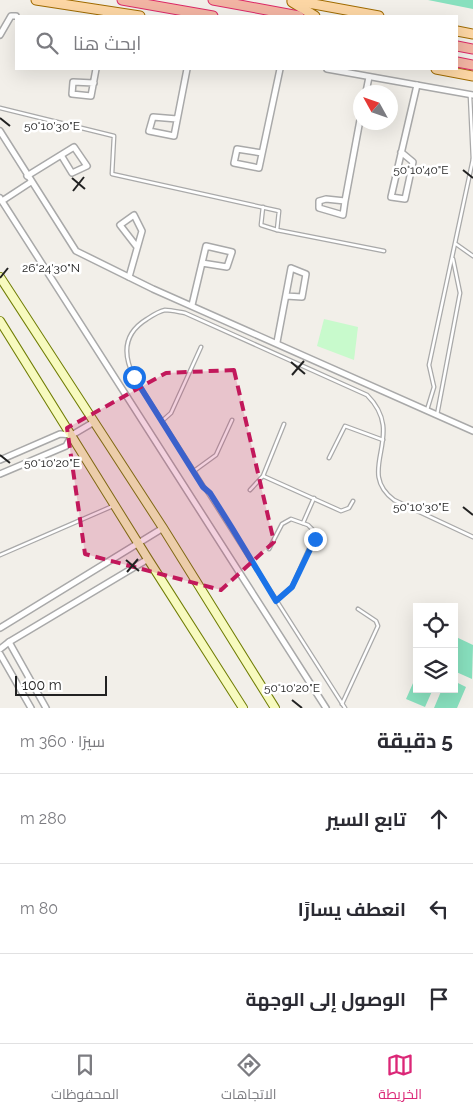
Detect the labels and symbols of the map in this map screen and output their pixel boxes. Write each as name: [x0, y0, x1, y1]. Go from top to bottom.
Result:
north arrow: [353, 85, 398, 130]
text: 50°10'30"E: [24, 119, 80, 133]
text: 50°10'40"E: [393, 163, 449, 177]
text: 26°24'30"N: [22, 261, 80, 275]
route start: [123, 366, 146, 389]
text: 50°10'20"E: [24, 456, 80, 470]
text: 50°10'30"E: [393, 500, 449, 514]
route end: [304, 528, 327, 551]
scale bar: [15, 673, 108, 696]
text: 50°10'20"E: [264, 681, 320, 695]

